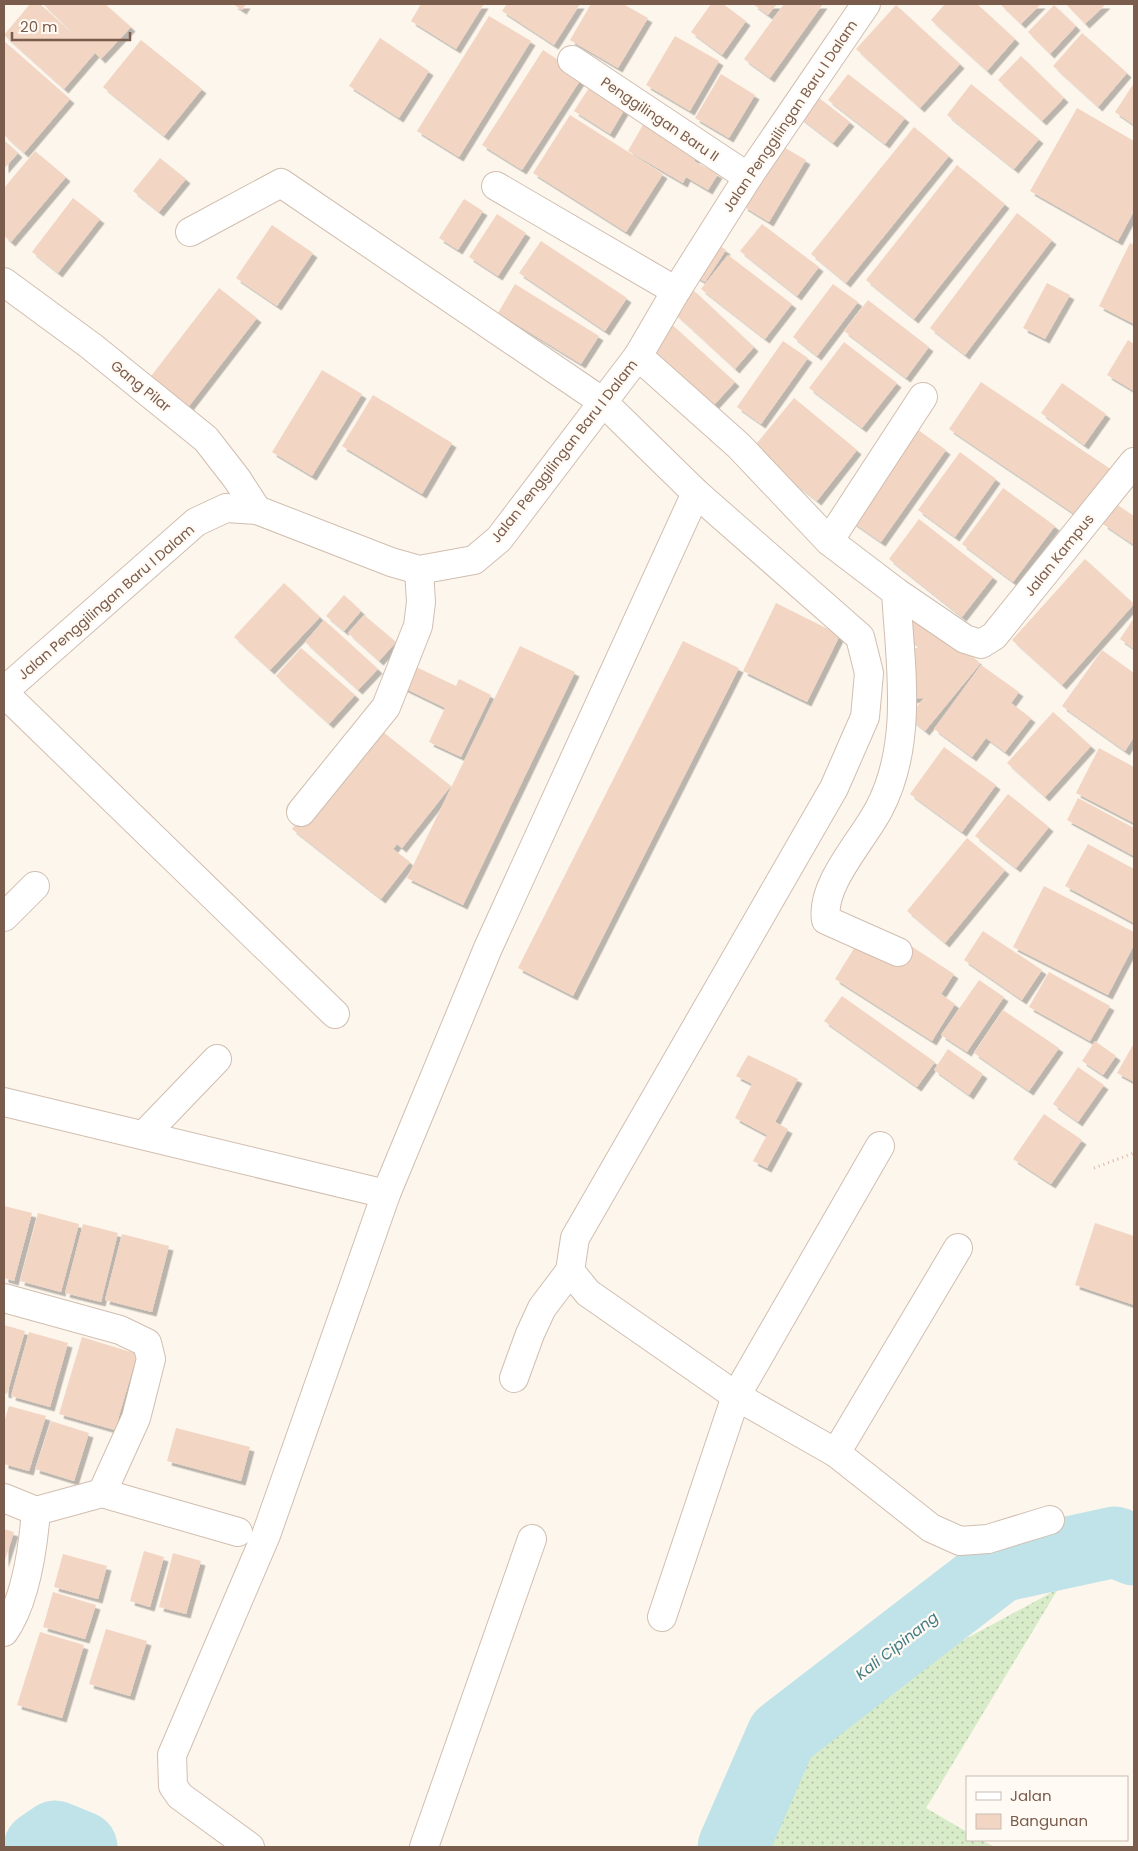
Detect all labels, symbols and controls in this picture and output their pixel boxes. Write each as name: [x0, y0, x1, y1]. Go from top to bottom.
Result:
scale bar: [12, 10, 130, 42]
text: 20 m: [20, 16, 58, 37]
street label: Jalan Penggilingan Baru I Dalam: [718, 16, 862, 216]
street label: Penggilingan Baru II: [597, 72, 723, 166]
street label: Jalan Penggilingan Baru I Dalam: [486, 355, 642, 547]
street label: Gang Pilar: [107, 356, 175, 416]
street label: Jalan Kampus: [1020, 510, 1098, 600]
street label: Jalan Penggilingan Baru I Dalam: [13, 520, 199, 684]
water label: Kali Cipinang: [851, 1607, 942, 1685]
legend: [966, 1776, 1128, 1841]
text: Jalan: [1010, 1785, 1052, 1806]
text: Bangunan: [1010, 1810, 1088, 1831]

